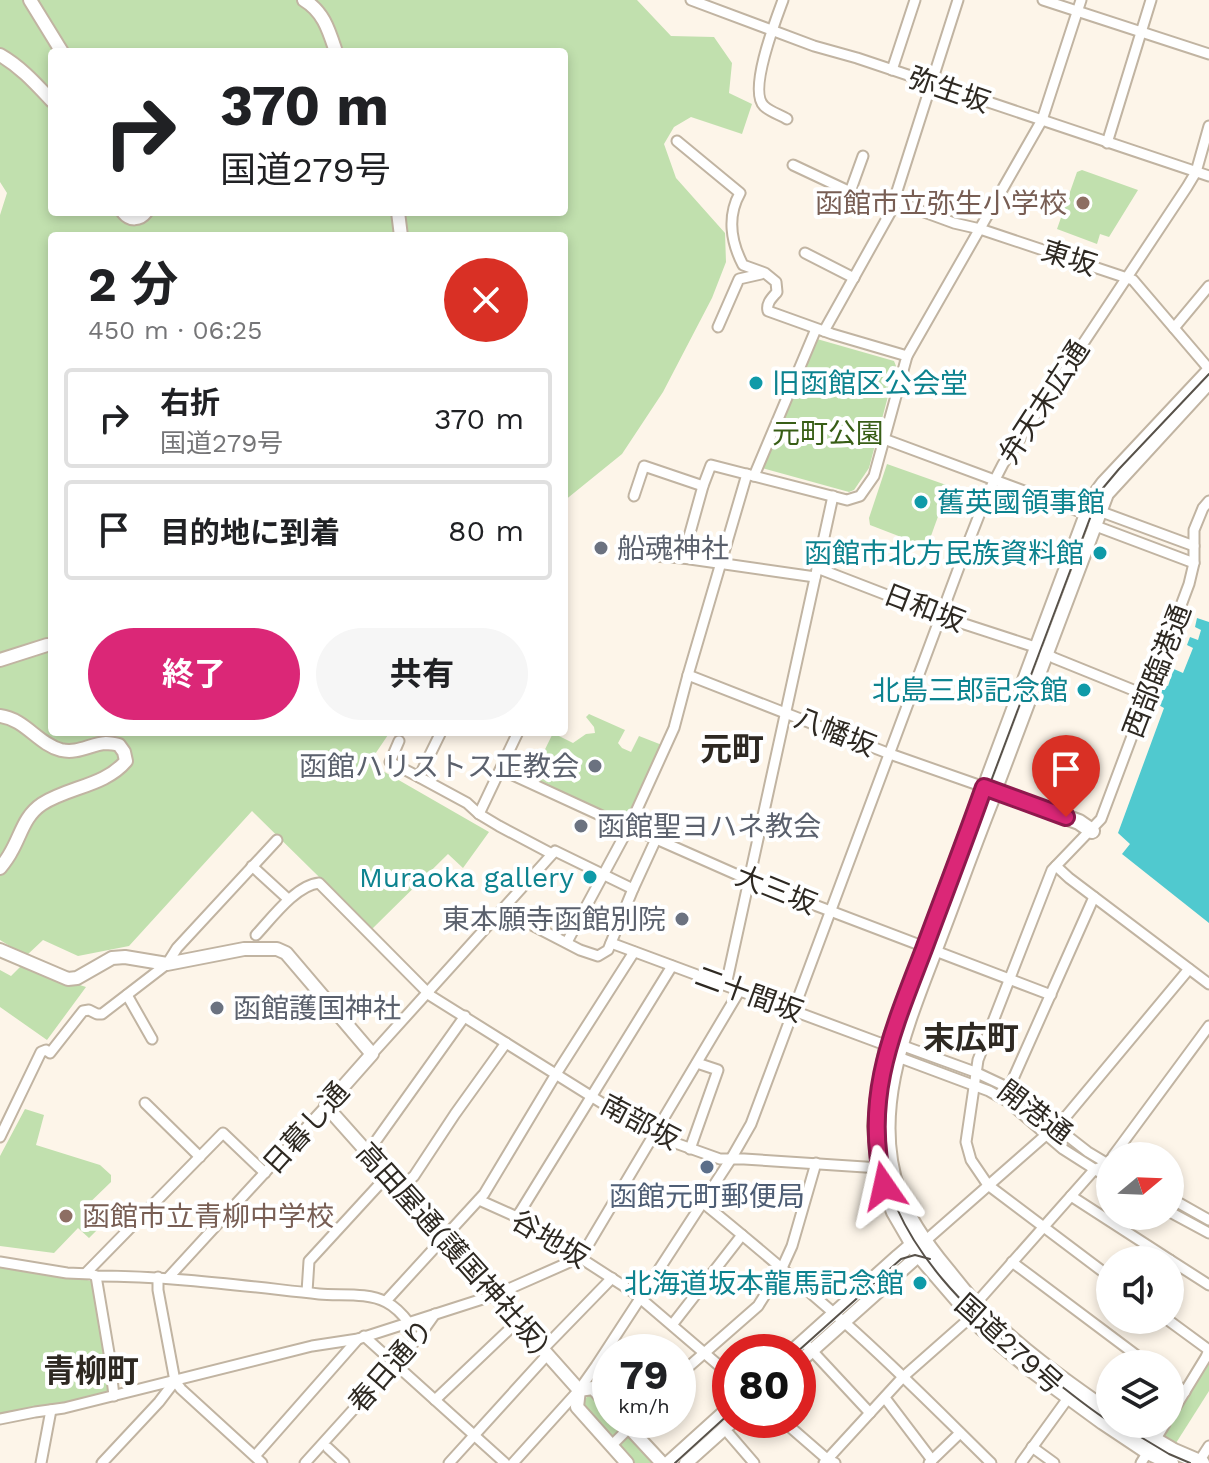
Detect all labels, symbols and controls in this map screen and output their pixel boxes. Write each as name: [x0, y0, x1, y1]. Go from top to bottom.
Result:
street label: 弥生坂: [904, 61, 994, 119]
text: 370 m: [220, 73, 389, 139]
icon: right: [88, 80, 192, 184]
text: 国道279号: [220, 149, 391, 191]
place label: 函館市立弥生小学校: [815, 187, 1067, 220]
marker: 函館市立弥生小学校: [1074, 194, 1092, 212]
street label: 東坂: [1037, 234, 1101, 282]
text: 2 分: [88, 256, 178, 313]
button: close: [444, 258, 528, 342]
text: 450 m · 06:25: [88, 315, 262, 345]
street label: 弁天末広通: [992, 334, 1096, 470]
place label: 旧函館区公会堂: [772, 367, 968, 400]
marker: 旧函館区公会堂: [747, 374, 765, 392]
text: 右折: [160, 385, 220, 420]
icon: right: [92, 396, 136, 440]
text: 370 m: [434, 401, 524, 436]
park label: 元町公園: [772, 417, 884, 450]
text: 国道279号: [160, 428, 283, 458]
place label: 舊英國領事館: [937, 486, 1105, 519]
marker: 舊英國領事館: [912, 493, 930, 511]
icon: arrive: [92, 508, 136, 552]
text: 80 m: [448, 513, 524, 548]
text: 目的地に到着: [160, 515, 340, 550]
place label: 船魂神社: [617, 532, 729, 565]
place label: 函館市北方民族資料館: [804, 537, 1084, 570]
marker: 船魂神社: [592, 539, 610, 557]
marker: 函館市北方民族資料館: [1091, 544, 1109, 562]
street label: 日和坂: [879, 578, 969, 638]
street label: 西部臨港通: [1117, 600, 1197, 742]
button: 終了: [88, 628, 300, 720]
button: 共有: [316, 628, 528, 720]
place label: 北島三郎記念館: [872, 674, 1068, 707]
marker: 北島三郎記念館: [1075, 681, 1093, 699]
street label: 八幡坂: [790, 701, 880, 763]
district label: 元町: [700, 730, 764, 768]
pin: [1032, 735, 1100, 817]
icon: arrive: [1044, 747, 1088, 791]
place label: 函館ハリストス正教会: [299, 750, 579, 783]
marker: 函館ハリストス正教会: [586, 757, 604, 775]
place label: 函館聖ヨハネ教会: [597, 810, 821, 843]
marker: 函館聖ヨハネ教会: [572, 817, 590, 835]
street label: 大三坂: [731, 859, 821, 921]
place label: Muraoka gallery: [359, 861, 575, 894]
marker: Muraoka gallery: [581, 868, 599, 886]
place label: 東本願寺函館別院: [442, 903, 666, 936]
marker: 東本願寺函館別院: [673, 910, 691, 928]
street label: 二十間坂: [691, 959, 807, 1029]
place label: 函館護国神社: [233, 992, 401, 1025]
marker: 函館護国神社: [208, 999, 226, 1017]
district label: 末広町: [923, 1019, 1019, 1057]
street label: 開港通: [992, 1074, 1078, 1150]
street label: 日暮し通: [256, 1075, 356, 1181]
street label: 南部坂: [595, 1088, 685, 1156]
street label: 高田屋通(護国神社坂): [350, 1136, 556, 1360]
north arrow: [1096, 1142, 1184, 1230]
map controls: [1096, 1142, 1184, 1438]
position arrow: [842, 1144, 926, 1228]
marker: 函館元町郵便局: [698, 1158, 716, 1176]
place label: 函館元町郵便局: [609, 1180, 805, 1213]
place label: 函館市立青柳中学校: [82, 1200, 334, 1233]
street label: 谷地坂: [505, 1203, 595, 1275]
marker: 函館市立青柳中学校: [57, 1207, 75, 1225]
button: sound: [1096, 1246, 1184, 1334]
place label: 北海道坂本龍馬記念館: [624, 1267, 904, 1300]
marker: 北海道坂本龍馬記念館: [911, 1274, 929, 1292]
street label: 国道279号: [949, 1287, 1069, 1401]
street label: 春日通り: [342, 1313, 440, 1419]
speed limit sign: 80: [712, 1334, 816, 1438]
button: layers: [1096, 1350, 1184, 1438]
district label: 青柳町: [43, 1352, 139, 1390]
text: 79: [620, 1352, 668, 1399]
text: km/h: [618, 1394, 670, 1418]

